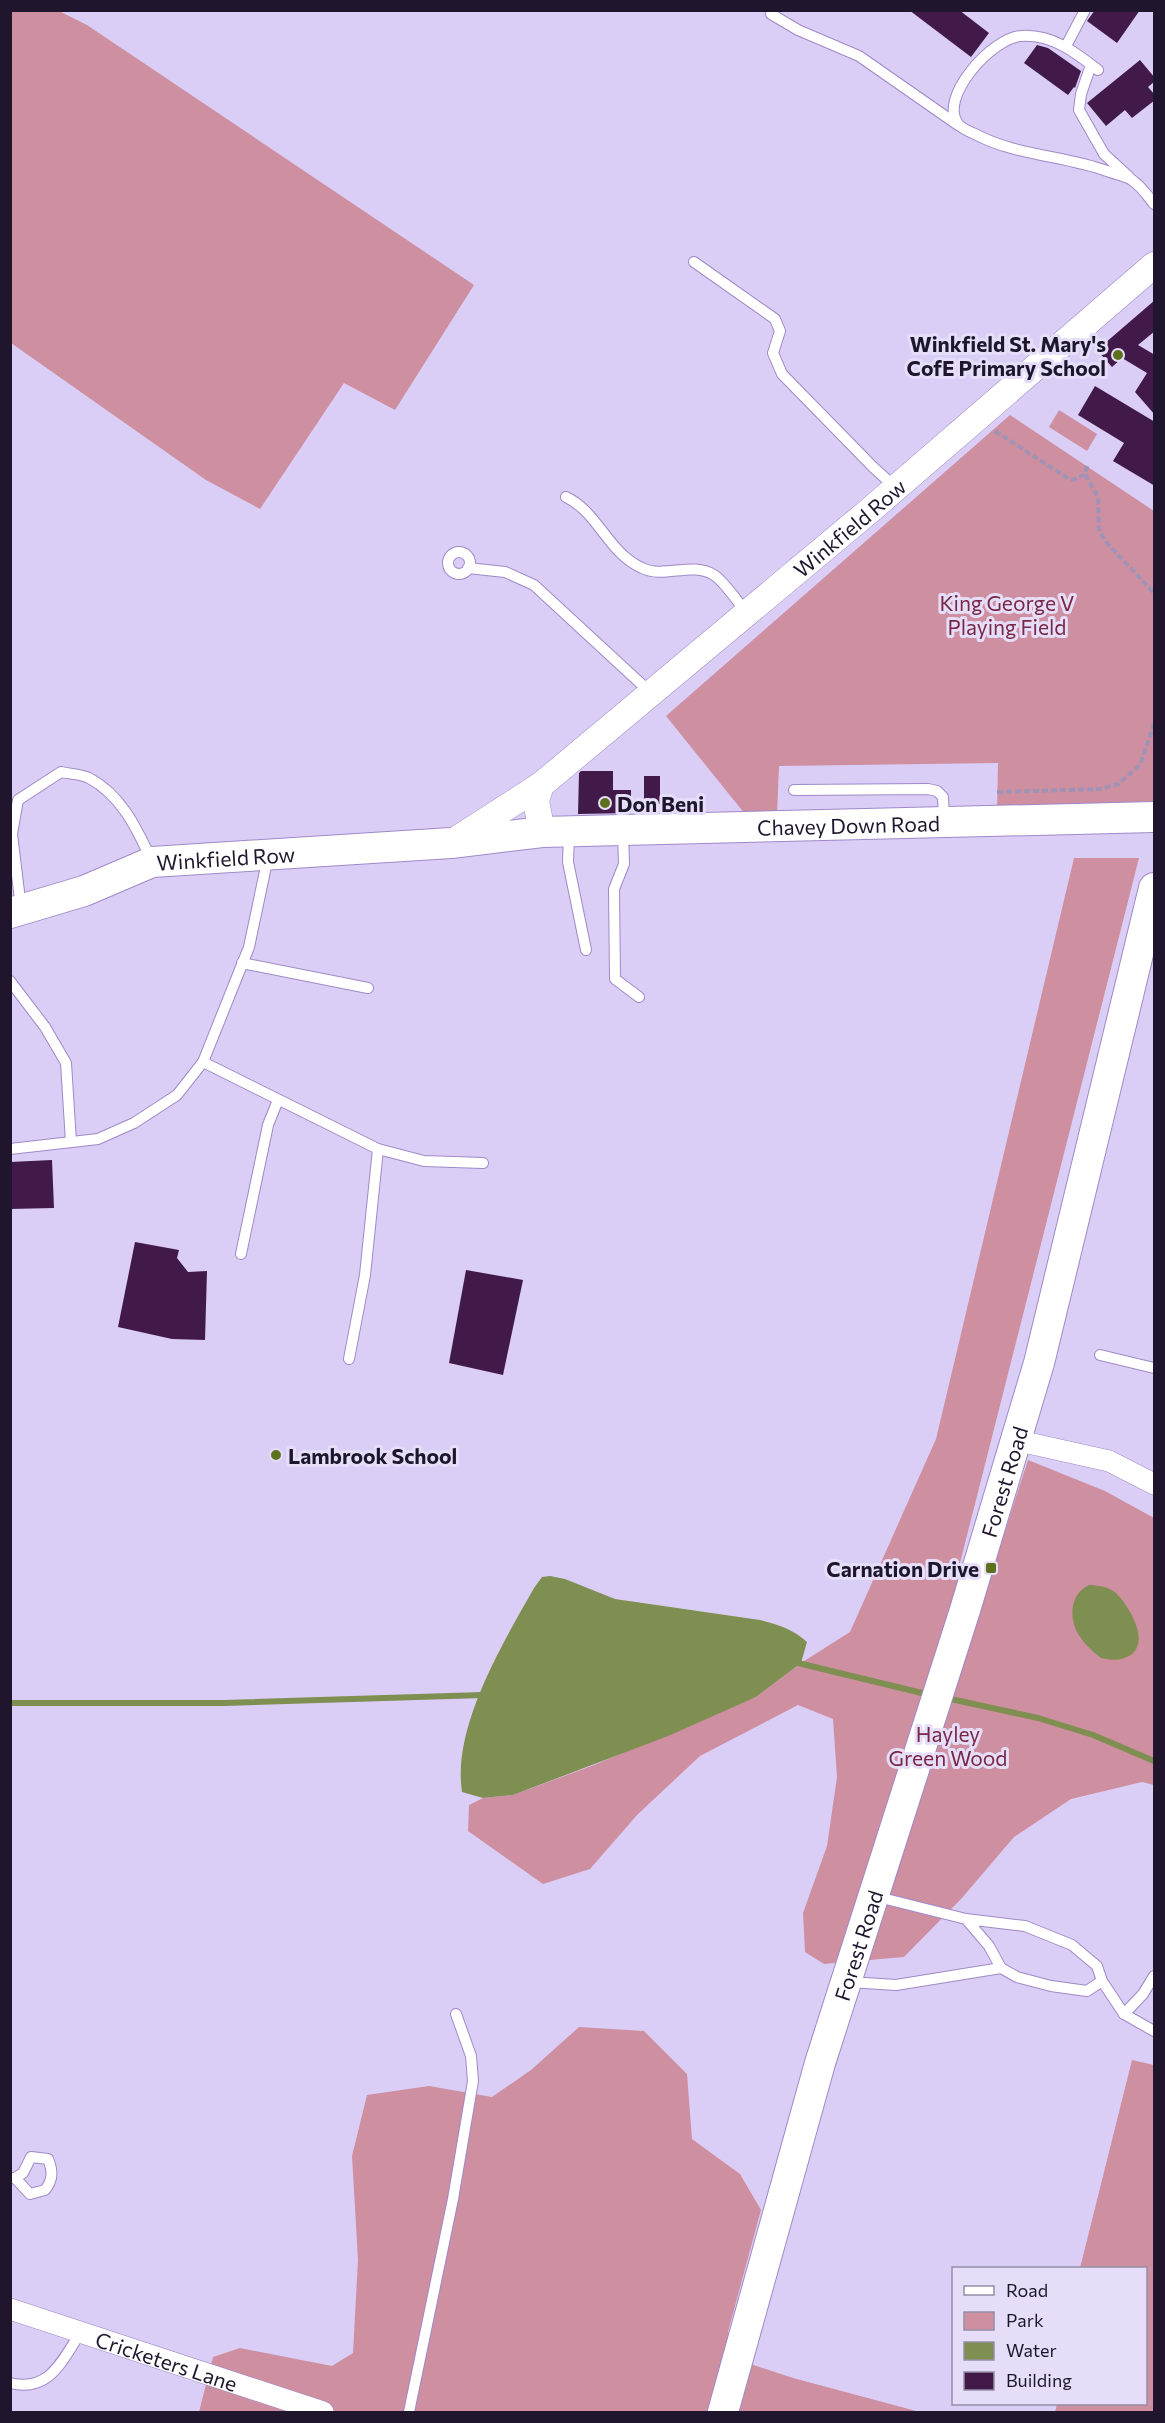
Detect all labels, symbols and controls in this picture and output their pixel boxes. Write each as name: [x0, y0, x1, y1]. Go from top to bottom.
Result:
place label: Winkfield St. Mary's CofE Primary School: [907, 331, 1106, 380]
marker: Winkfield St. Mary's CofE Primary School: [1111, 348, 1125, 362]
street label: Winkfield Row: [788, 473, 910, 582]
park label: King George V Playing Field: [939, 590, 1075, 639]
place label: Don Beni: [617, 791, 704, 816]
marker: Don Beni: [598, 796, 612, 810]
street label: Chavey Down Road: [757, 810, 940, 839]
street label: Winkfield Row: [156, 840, 296, 874]
street label: Forest Road: [975, 1423, 1032, 1540]
place label: Lambrook School: [288, 1443, 457, 1468]
marker: Lambrook School: [269, 1448, 283, 1462]
place label: Carnation Drive: [826, 1556, 979, 1581]
marker: Carnation Drive: [984, 1561, 998, 1575]
park label: Hayley Green Wood: [889, 1721, 1007, 1770]
street label: Forest Road: [828, 1887, 887, 2003]
legend: [952, 2267, 1147, 2405]
text: Road: [1006, 2279, 1048, 2301]
text: Park: [1006, 2309, 1044, 2331]
street label: Cricketers Lane: [93, 2326, 241, 2396]
text: Water: [1006, 2339, 1057, 2361]
text: Building: [1006, 2369, 1072, 2391]

